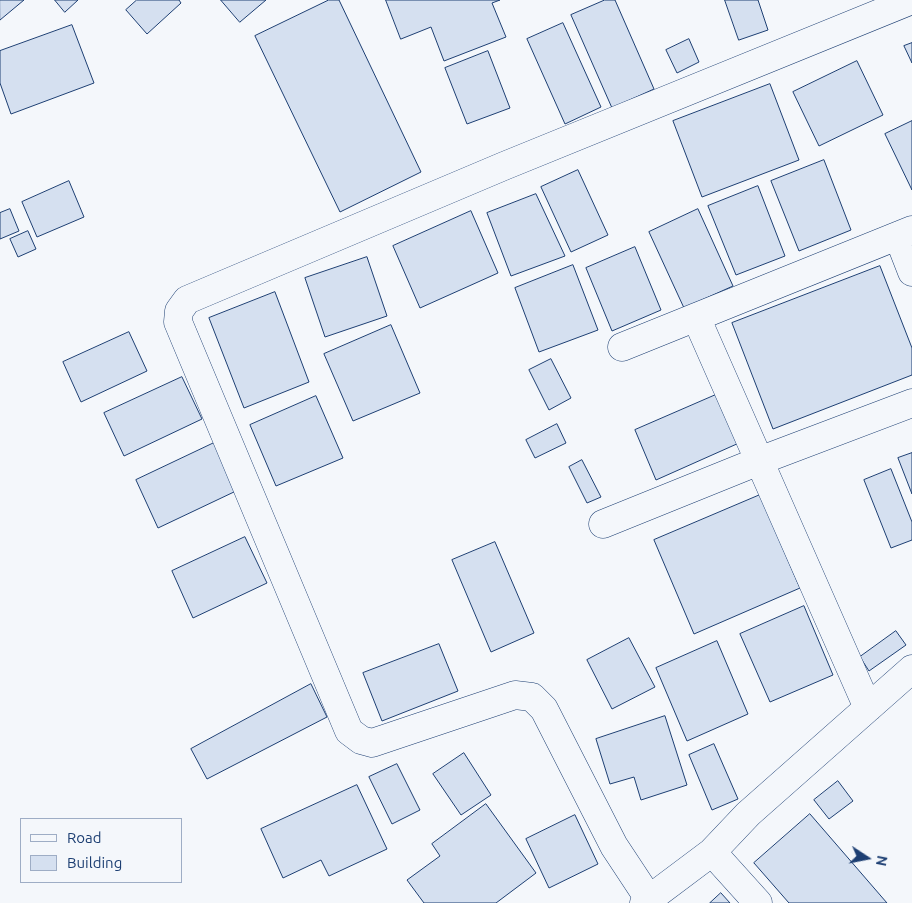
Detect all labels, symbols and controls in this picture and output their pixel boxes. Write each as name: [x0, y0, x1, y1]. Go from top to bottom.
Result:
legend: [20, 818, 182, 883]
text: Road: [67, 829, 102, 846]
north arrow: [842, 833, 892, 883]
text: Building: [67, 854, 122, 871]
text: N: [873, 854, 891, 868]

